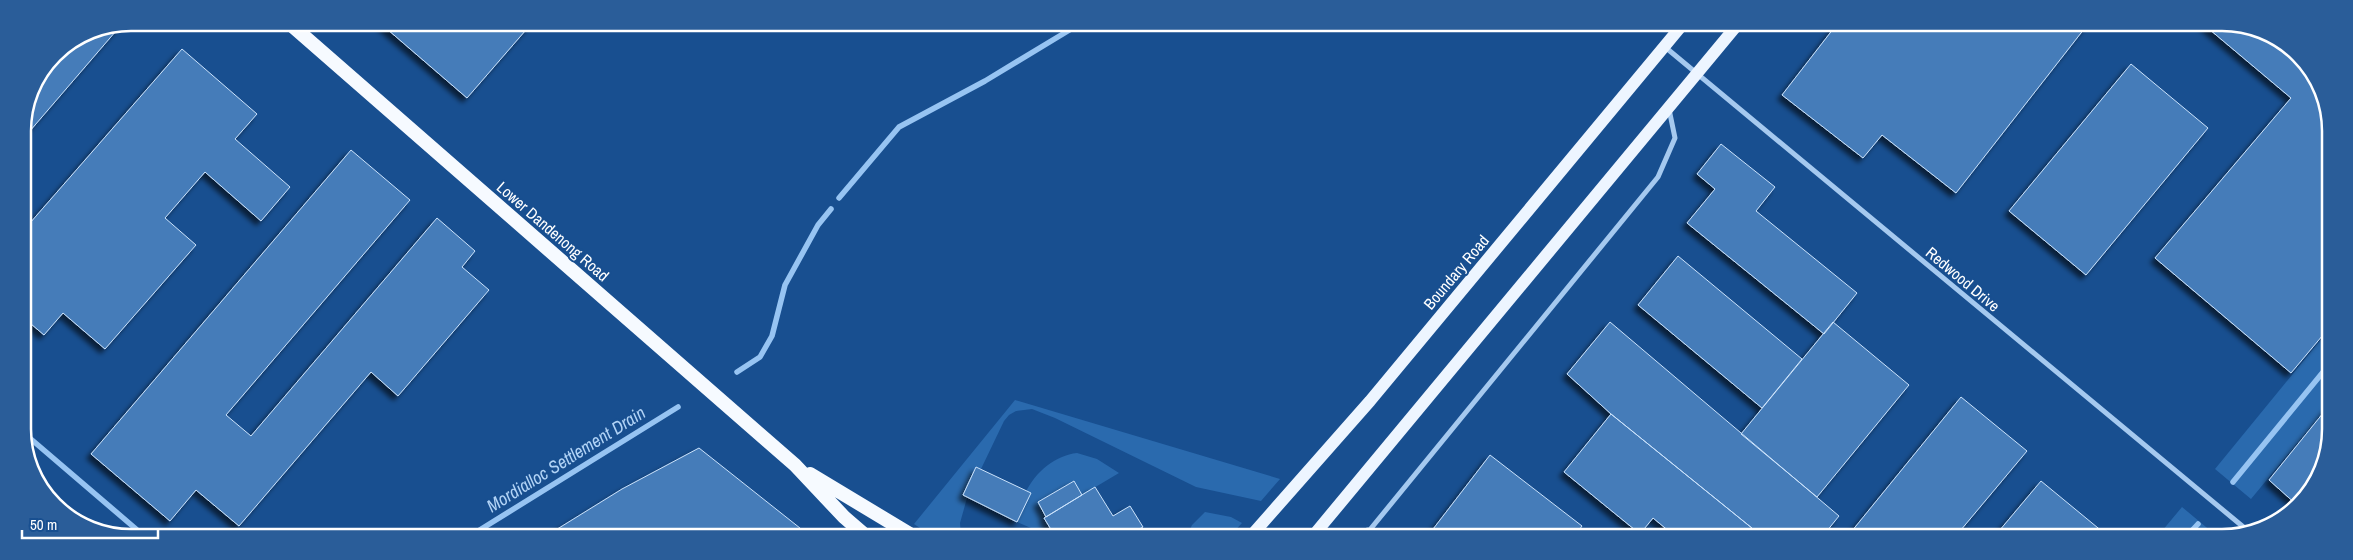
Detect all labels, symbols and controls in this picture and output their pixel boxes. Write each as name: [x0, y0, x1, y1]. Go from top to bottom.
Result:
street label: Lower Dandenong Road: [492, 176, 614, 286]
street label: Boundary Road: [1418, 230, 1494, 314]
street label: Redwood Drive: [1921, 242, 2005, 316]
water label: Mordialloc Settlement Drain: [482, 400, 650, 518]
scale bar: [22, 508, 159, 540]
text: 50 m: [30, 514, 57, 535]

